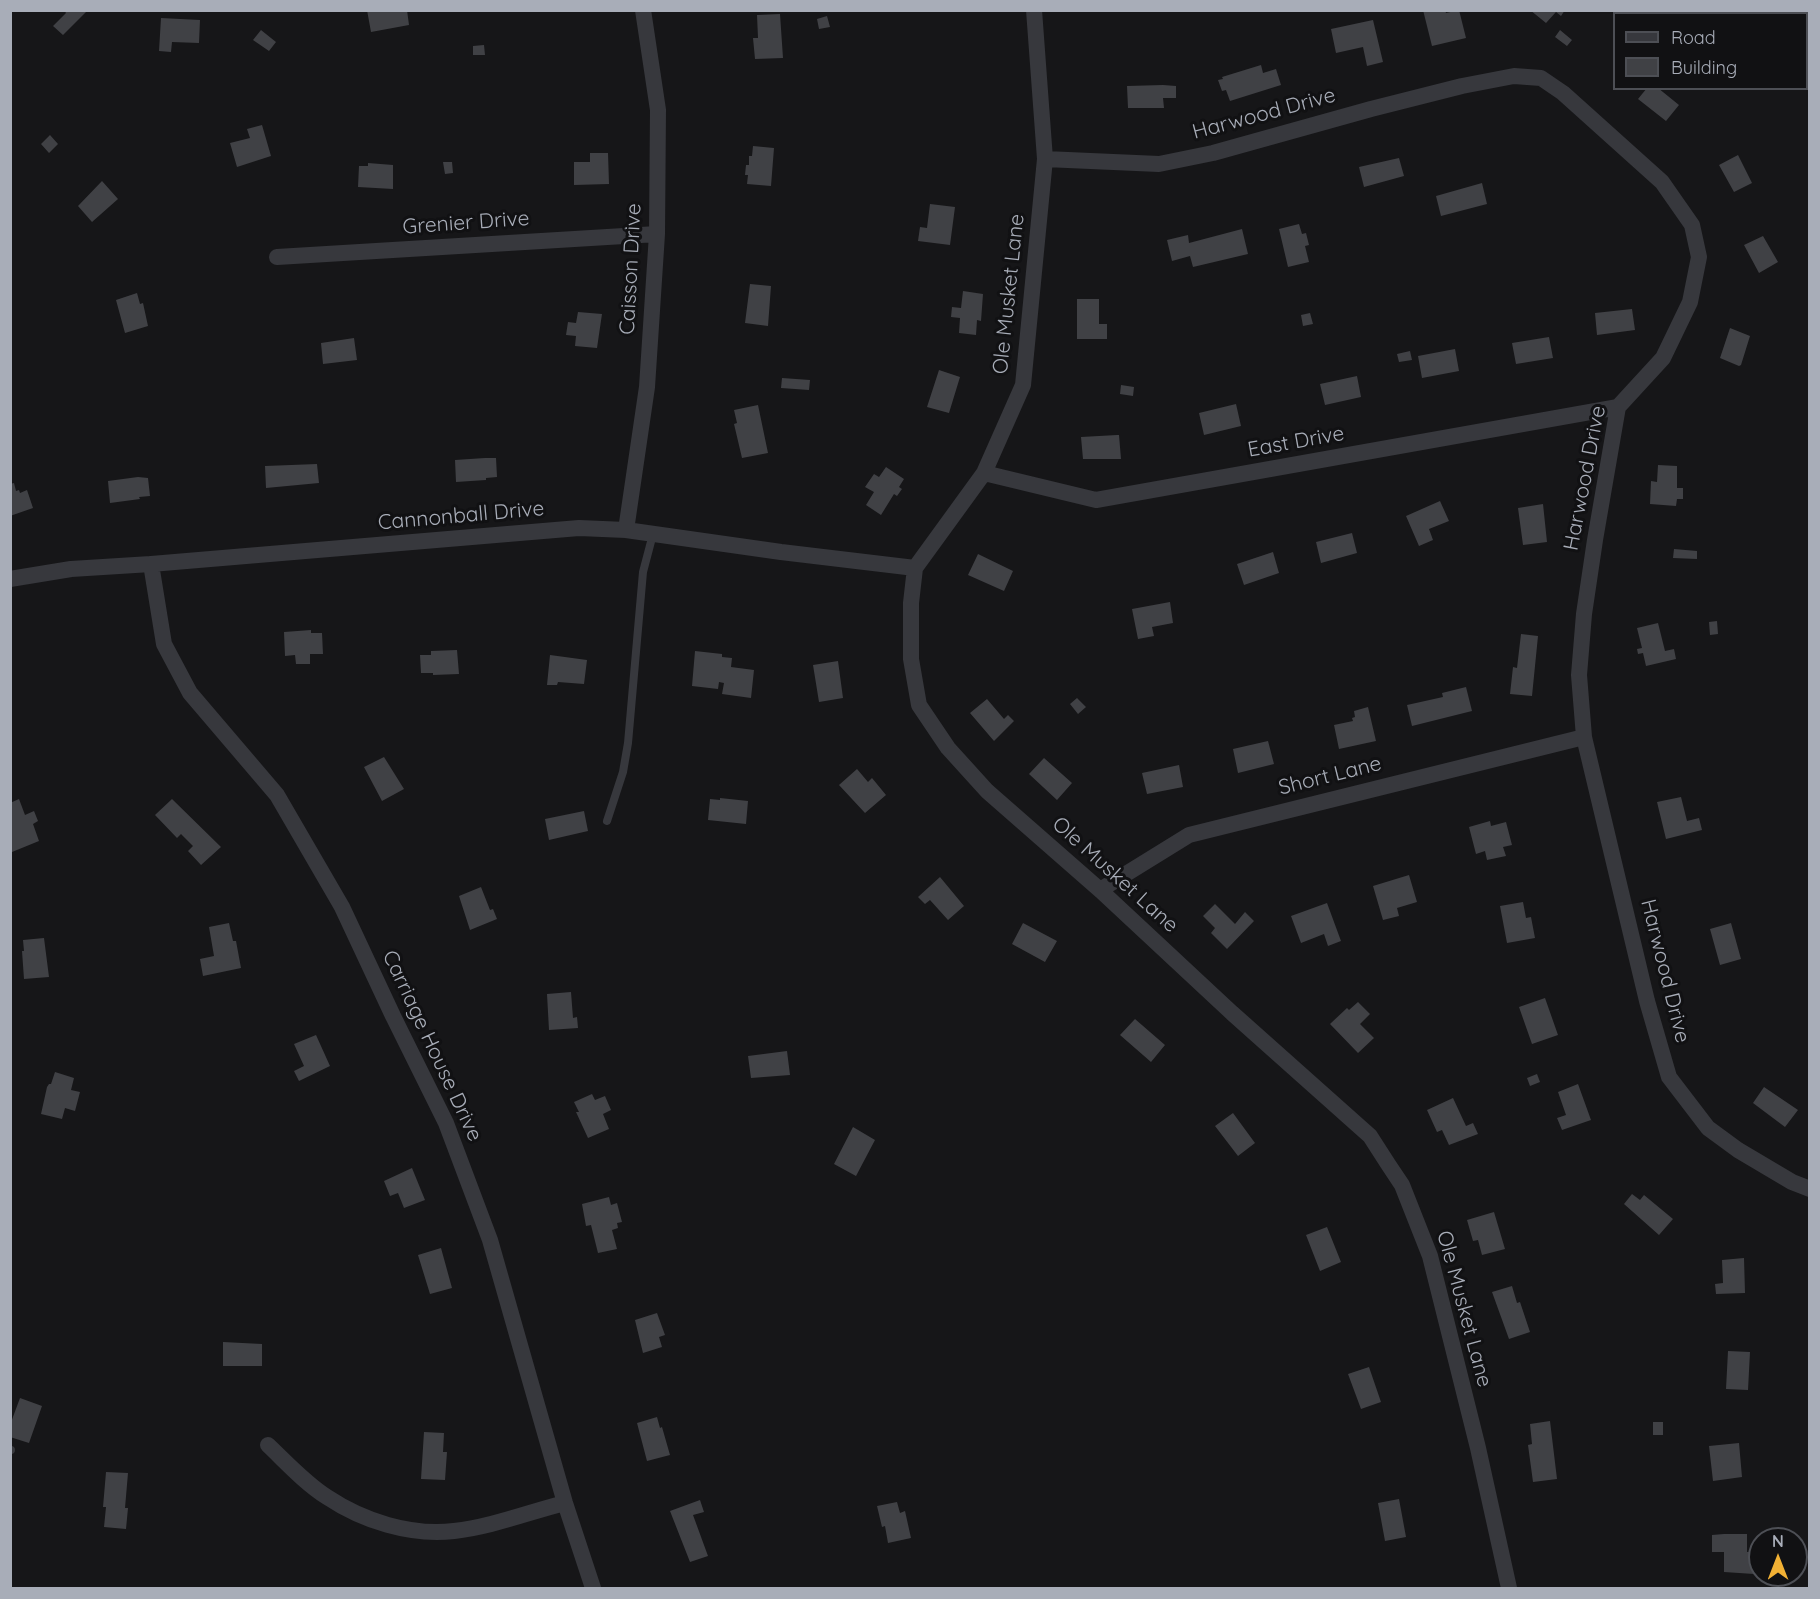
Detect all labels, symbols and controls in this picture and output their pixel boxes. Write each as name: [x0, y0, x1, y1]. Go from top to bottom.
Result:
legend: [1613, 12, 1808, 90]
text: Road: [1671, 26, 1716, 49]
text: Building: [1671, 56, 1737, 79]
street label: Harwood Drive: [1190, 83, 1338, 145]
street label: Caisson Drive: [615, 203, 647, 335]
street label: Grenier Drive: [402, 206, 530, 240]
street label: Ole Musket Lane: [988, 213, 1030, 375]
street label: Harwood Drive: [1559, 403, 1611, 553]
street label: East Drive: [1246, 421, 1346, 463]
street label: Cannonball Drive: [377, 496, 545, 536]
street label: Short Lane: [1276, 751, 1384, 801]
street label: Ole Musket Lane: [1047, 812, 1183, 938]
street label: Harwood Drive: [1635, 897, 1695, 1045]
street label: Carriage House Drive: [377, 946, 487, 1146]
street label: Ole Musket Lane: [1431, 1228, 1497, 1390]
north arrow: [1748, 1527, 1808, 1587]
text: N: [1772, 1531, 1784, 1551]

